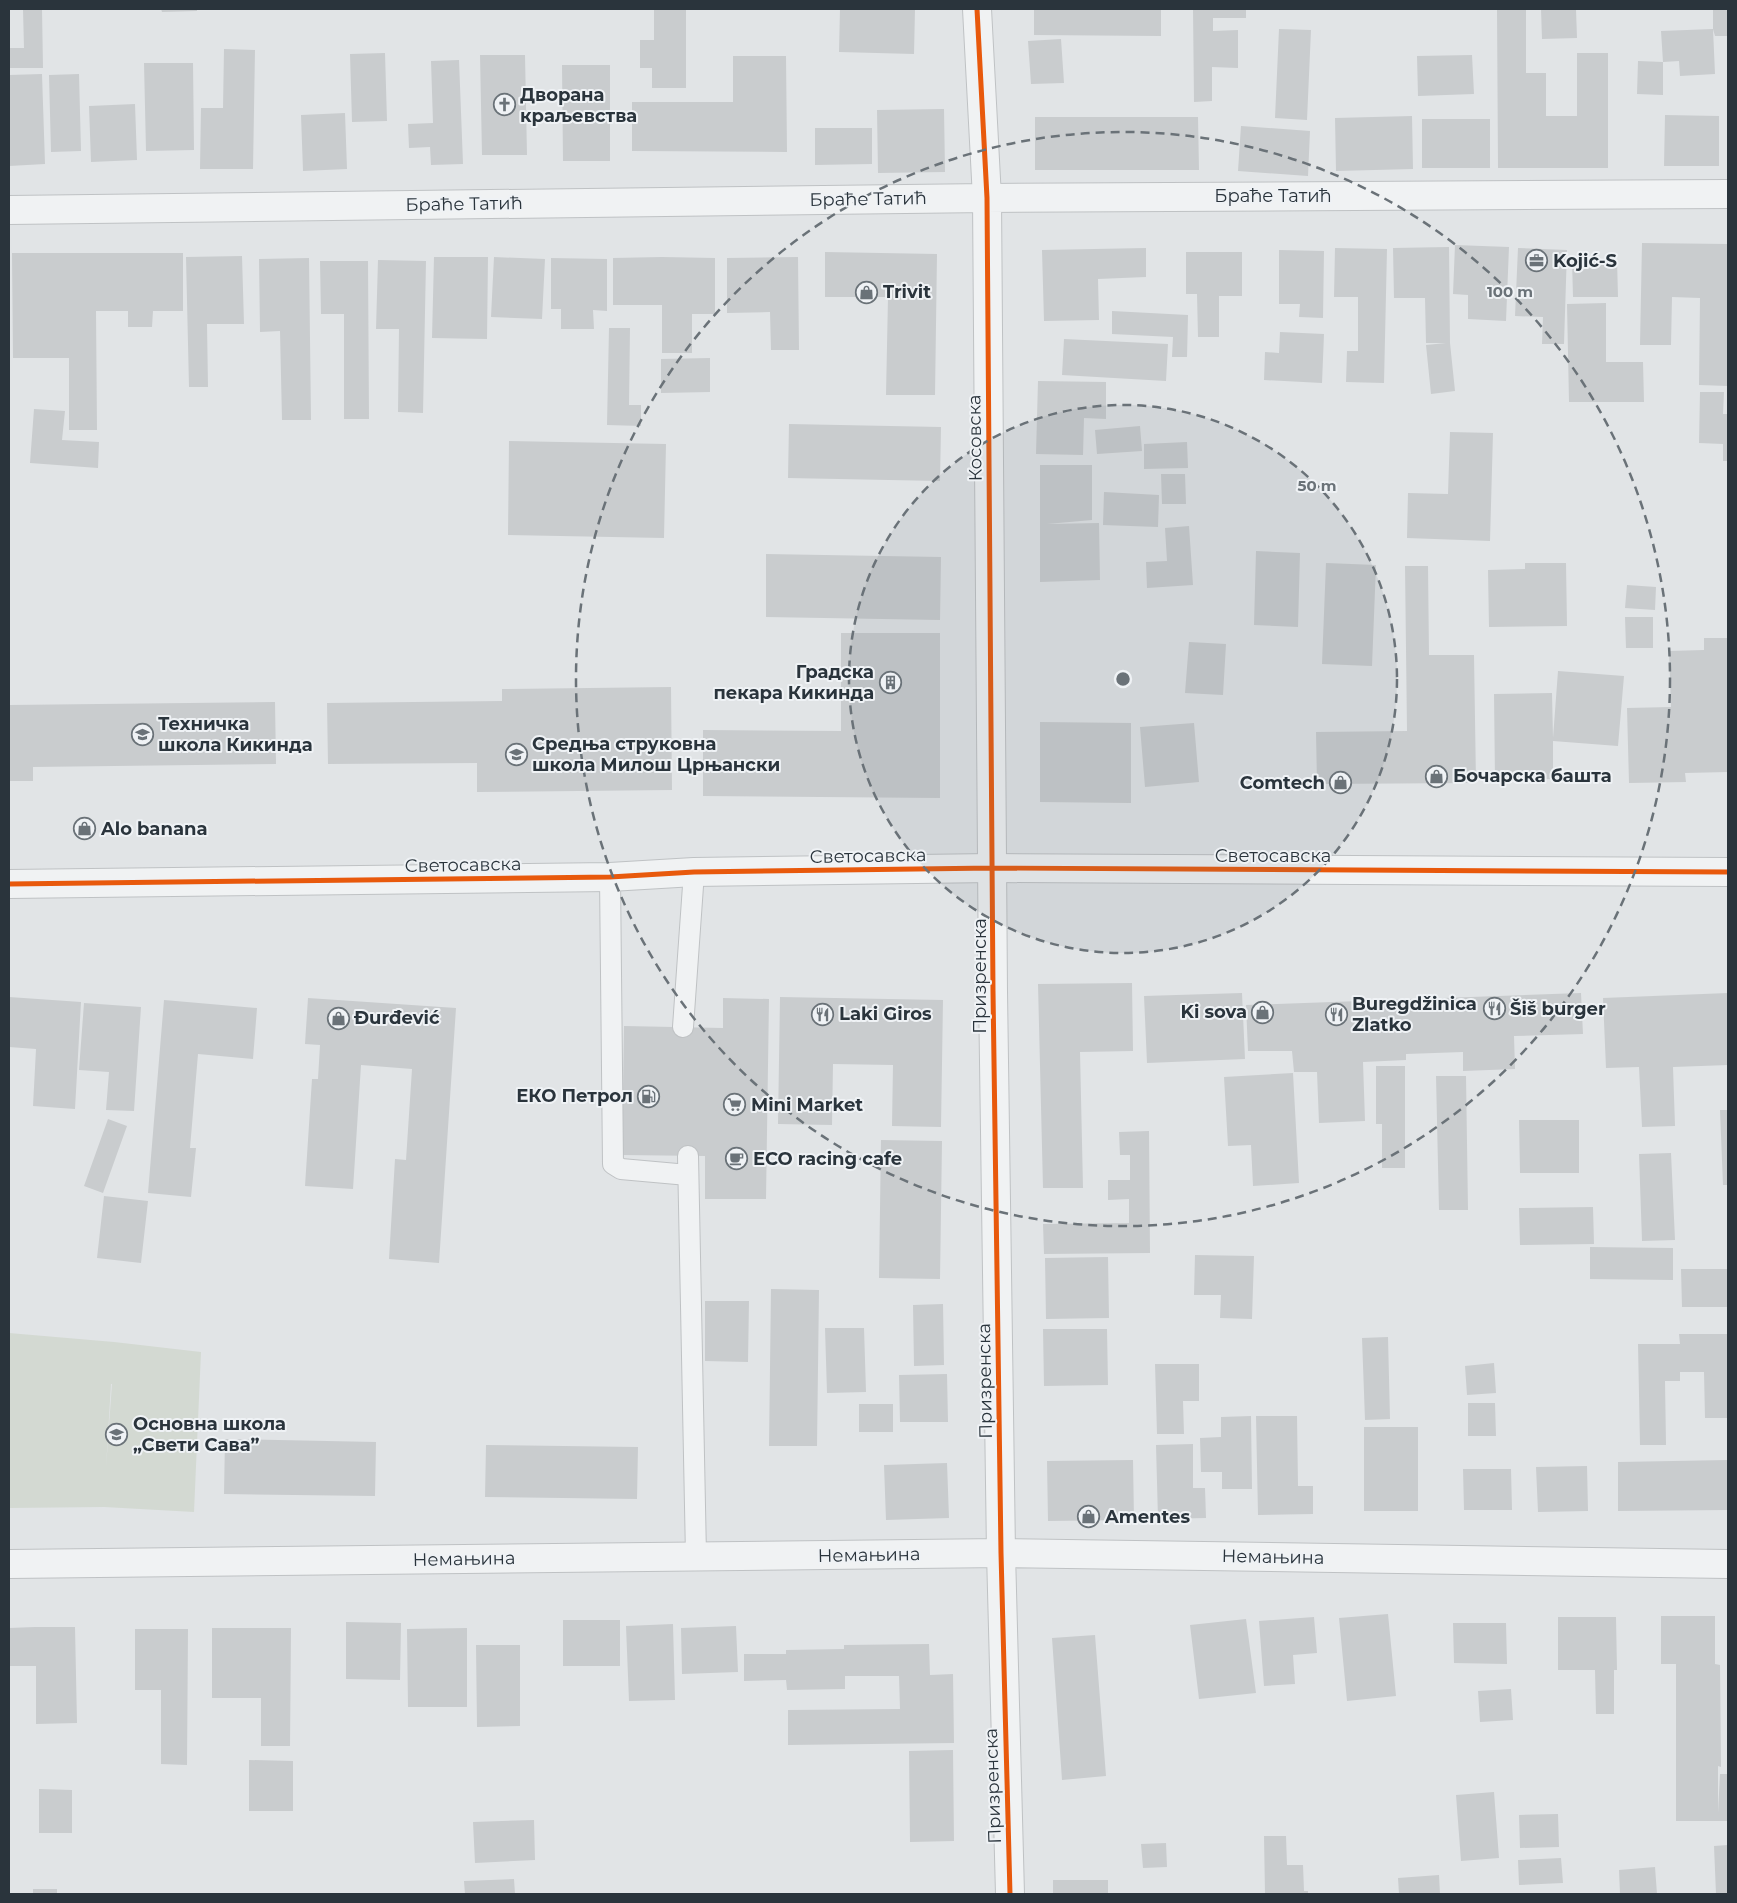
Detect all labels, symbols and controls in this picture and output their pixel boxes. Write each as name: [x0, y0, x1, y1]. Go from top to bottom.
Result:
place label: Дворана краљевства: [520, 84, 637, 127]
church icon: Дворана краљевства: [492, 93, 516, 117]
street label: Браће Татић: [1214, 185, 1332, 207]
street label: Браће Татић: [809, 187, 927, 211]
street label: Браће Татић: [405, 192, 523, 216]
office icon: Kojić-S: [1525, 249, 1549, 273]
place label: Kojić-S: [1553, 250, 1617, 272]
shop icon: Trivit: [855, 280, 879, 304]
place label: Trivit: [883, 281, 931, 303]
text: 100 m: [1487, 282, 1533, 301]
street label: Косовска: [963, 394, 987, 482]
text: 50 m: [1297, 476, 1337, 495]
place label: Градска пекара Кикинда: [713, 661, 874, 704]
building icon: Градска пекара Кикинда: [878, 670, 902, 694]
centre of rings: [1114, 670, 1132, 688]
place label: Техничка школа Кикинда: [158, 713, 313, 756]
school or university icon: Техничка школа Кикинда: [130, 722, 154, 746]
place label: Средња струковна школа Милош Црњански: [532, 733, 780, 776]
school or university icon: Средња струковна школа Милош Црњански: [504, 742, 528, 766]
shop icon: Бочарска башта: [1425, 764, 1449, 788]
place label: Бочарска башта: [1453, 765, 1612, 787]
shop icon: Comtech: [1329, 771, 1353, 795]
place label: Comtech: [1240, 772, 1325, 794]
shop icon: Alo banana: [73, 817, 97, 841]
place label: Alo banana: [100, 818, 208, 840]
street label: Светосавска: [810, 844, 926, 868]
street label: Светосавска: [1215, 845, 1331, 867]
street label: Светосавска: [405, 853, 521, 877]
street label: Призренска: [969, 918, 991, 1034]
place label: Buregdžinica Zlatko: [1352, 993, 1477, 1036]
restaurant icon: Šiš burger: [1482, 997, 1506, 1021]
place label: Šiš burger: [1510, 998, 1606, 1020]
shop icon: Ki sova: [1251, 1000, 1275, 1024]
place label: Ki sova: [1181, 1001, 1247, 1023]
restaurant icon: Laki Giros: [811, 1002, 835, 1026]
restaurant icon: Buregdžinica Zlatko: [1324, 1002, 1348, 1026]
place label: Laki Giros: [839, 1003, 932, 1025]
shop icon: Đurđević: [326, 1006, 350, 1030]
place label: Đurđević: [354, 1007, 440, 1029]
fuel station icon: ЕКО Петрол: [637, 1084, 661, 1108]
place label: ЕКО Петрол: [516, 1085, 633, 1107]
supermarket icon: Mini Market: [723, 1093, 747, 1117]
place label: Mini Market: [751, 1094, 863, 1116]
cafe icon: ECO racing cafe: [725, 1147, 749, 1171]
place label: ECO racing cafe: [753, 1148, 902, 1170]
street label: Призренска: [973, 1323, 997, 1439]
place label: Основна школа „Свети Сава”: [133, 1413, 286, 1456]
school or university icon: Основна школа „Свети Сава”: [105, 1422, 129, 1446]
shop icon: Amentes: [1077, 1505, 1101, 1529]
place label: Amentes: [1104, 1506, 1190, 1528]
street label: Немањина: [817, 1543, 921, 1567]
street label: Немањина: [1221, 1545, 1325, 1569]
street label: Немањина: [412, 1547, 516, 1571]
street label: Призренска: [980, 1728, 1006, 1844]

